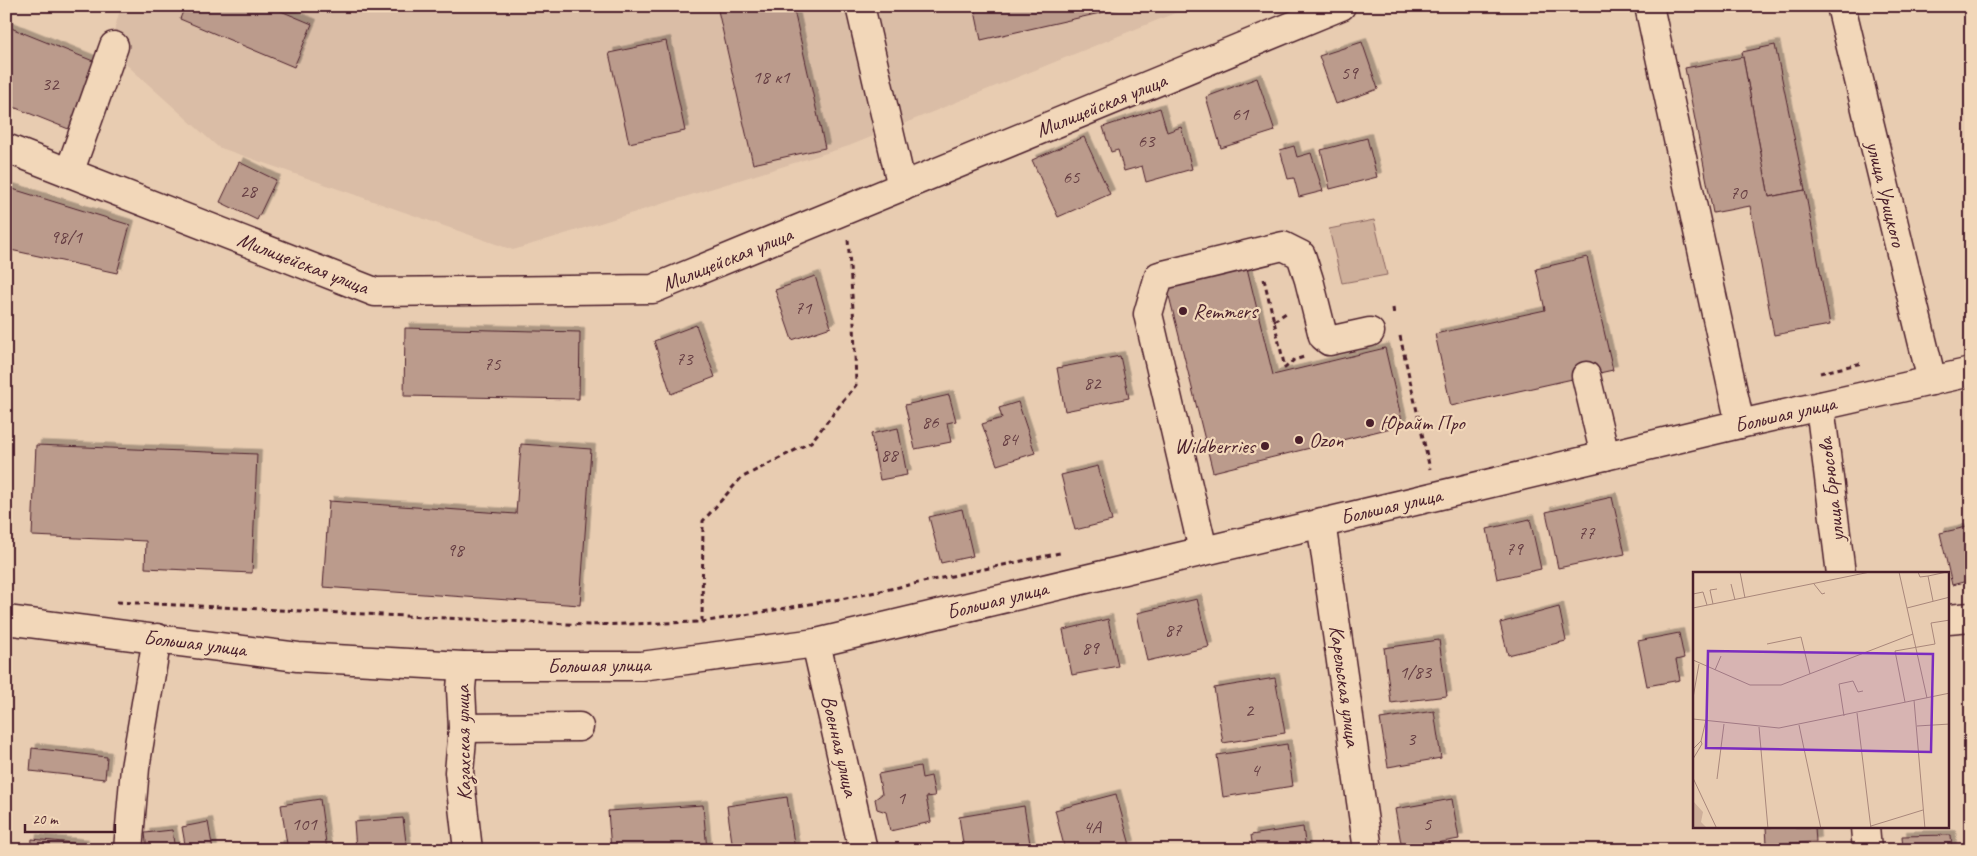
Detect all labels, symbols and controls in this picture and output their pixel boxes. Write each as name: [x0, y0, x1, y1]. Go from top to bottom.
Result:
house number: 59: [1340, 61, 1359, 85]
house number: 18 к1: [752, 65, 791, 89]
street label: Милицейская улица: [1032, 66, 1171, 143]
house number: 32: [41, 72, 60, 96]
house number: 61: [1231, 102, 1250, 126]
house number: 63: [1137, 129, 1156, 153]
street label: улица Урицкого: [1860, 137, 1912, 251]
house number: 65: [1062, 165, 1081, 189]
house number: 28: [239, 179, 259, 203]
house number: 70: [1729, 181, 1748, 205]
street label: Милицейская улица: [658, 220, 797, 297]
house number: 98/1: [50, 225, 83, 249]
street label: Милицейская улица: [234, 226, 374, 301]
house number: 71: [794, 296, 813, 320]
place label: Remmers: [1193, 298, 1259, 324]
marker: Remmers: [1177, 305, 1189, 317]
house number: 73: [675, 347, 694, 371]
house number: 75: [483, 352, 502, 376]
house number: 82: [1083, 371, 1102, 395]
street label: Большая улица: [1732, 389, 1841, 438]
house number: 86: [921, 410, 940, 434]
place label: Юрайт Про: [1380, 410, 1466, 436]
marker: Юрайт Про: [1364, 417, 1376, 429]
house number: 84: [1000, 427, 1020, 451]
place label: Ozon: [1309, 427, 1344, 453]
place label: Wildberries: [1175, 433, 1257, 459]
marker: Ozon: [1293, 434, 1305, 446]
street label: улица Брюсова: [1811, 434, 1851, 546]
marker: Wildberries: [1259, 440, 1271, 452]
house number: 88: [880, 443, 900, 467]
street label: Большая улица: [1338, 481, 1447, 530]
house number: 77: [1577, 521, 1596, 545]
house number: 79: [1505, 537, 1524, 561]
house number: 98: [446, 538, 466, 562]
inset map: [1693, 572, 1950, 828]
street label: Большая улица: [944, 574, 1053, 625]
house number: 87: [1164, 618, 1183, 642]
street label: Большая улица: [142, 624, 250, 662]
street label: Карельская улица: [1324, 624, 1367, 750]
house number: 89: [1081, 636, 1100, 660]
street label: Большая улица: [547, 651, 653, 679]
house number: 1/83: [1399, 660, 1432, 684]
street label: Казахская улица: [449, 683, 478, 801]
street label: Военная улица: [816, 693, 865, 801]
house number: 2: [1245, 698, 1255, 722]
house number: 3: [1407, 727, 1417, 751]
house number: 4: [1251, 758, 1262, 782]
house number: 1: [897, 786, 907, 810]
scale bar: [25, 801, 115, 833]
text: 20 m: [32, 810, 59, 829]
house number: 101: [291, 812, 318, 836]
house number: 5: [1423, 812, 1433, 836]
house number: 4А: [1083, 815, 1103, 839]

